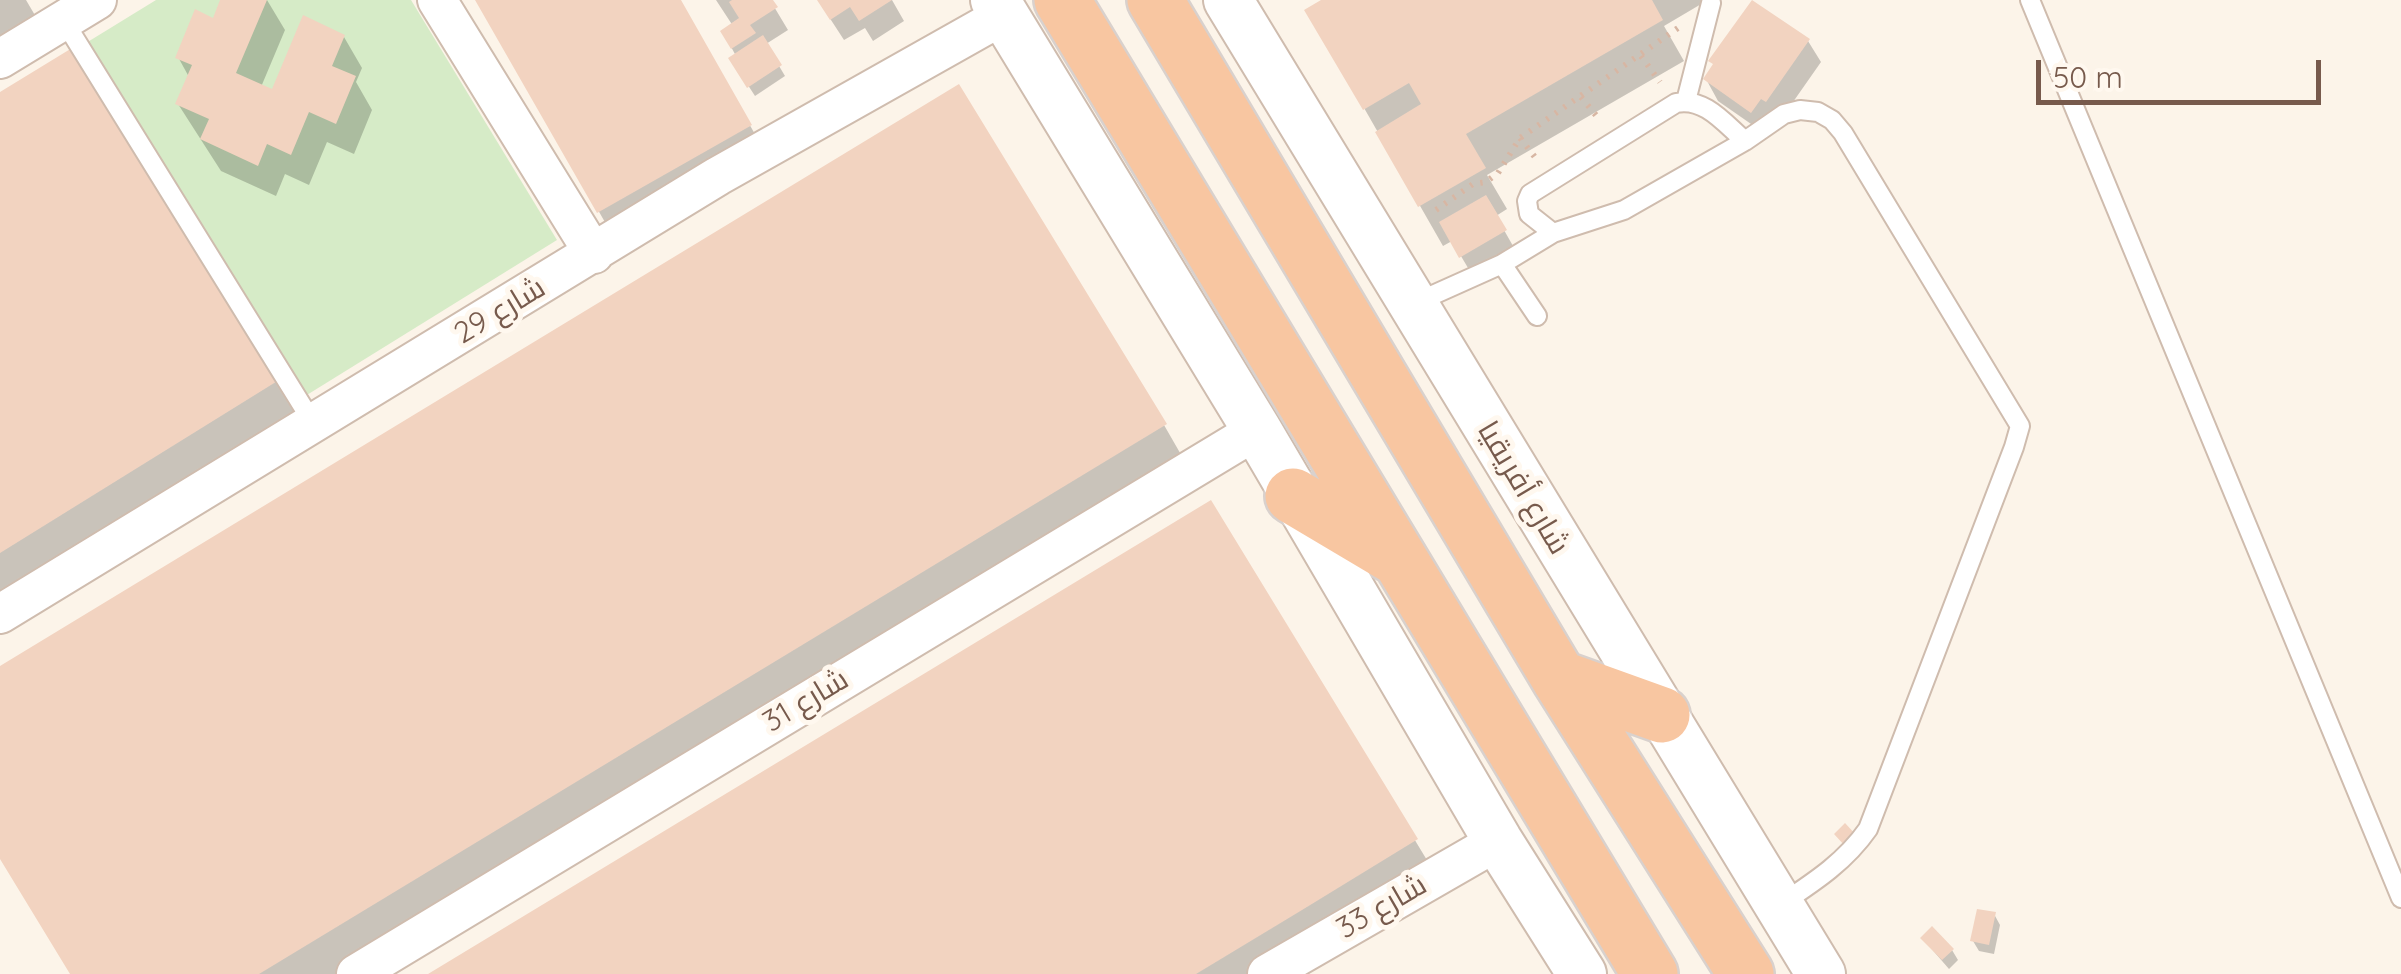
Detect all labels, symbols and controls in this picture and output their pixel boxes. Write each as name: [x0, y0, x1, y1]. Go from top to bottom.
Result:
scale bar: [2041, 40, 2326, 102]
text: 50 m: [2053, 58, 2123, 96]
street label: شارع 29: [448, 270, 552, 352]
street label: شارع أفريقيا: [1469, 415, 1577, 561]
street label: شارع 31: [757, 662, 855, 740]
street label: شارع 33: [1331, 867, 1433, 947]

